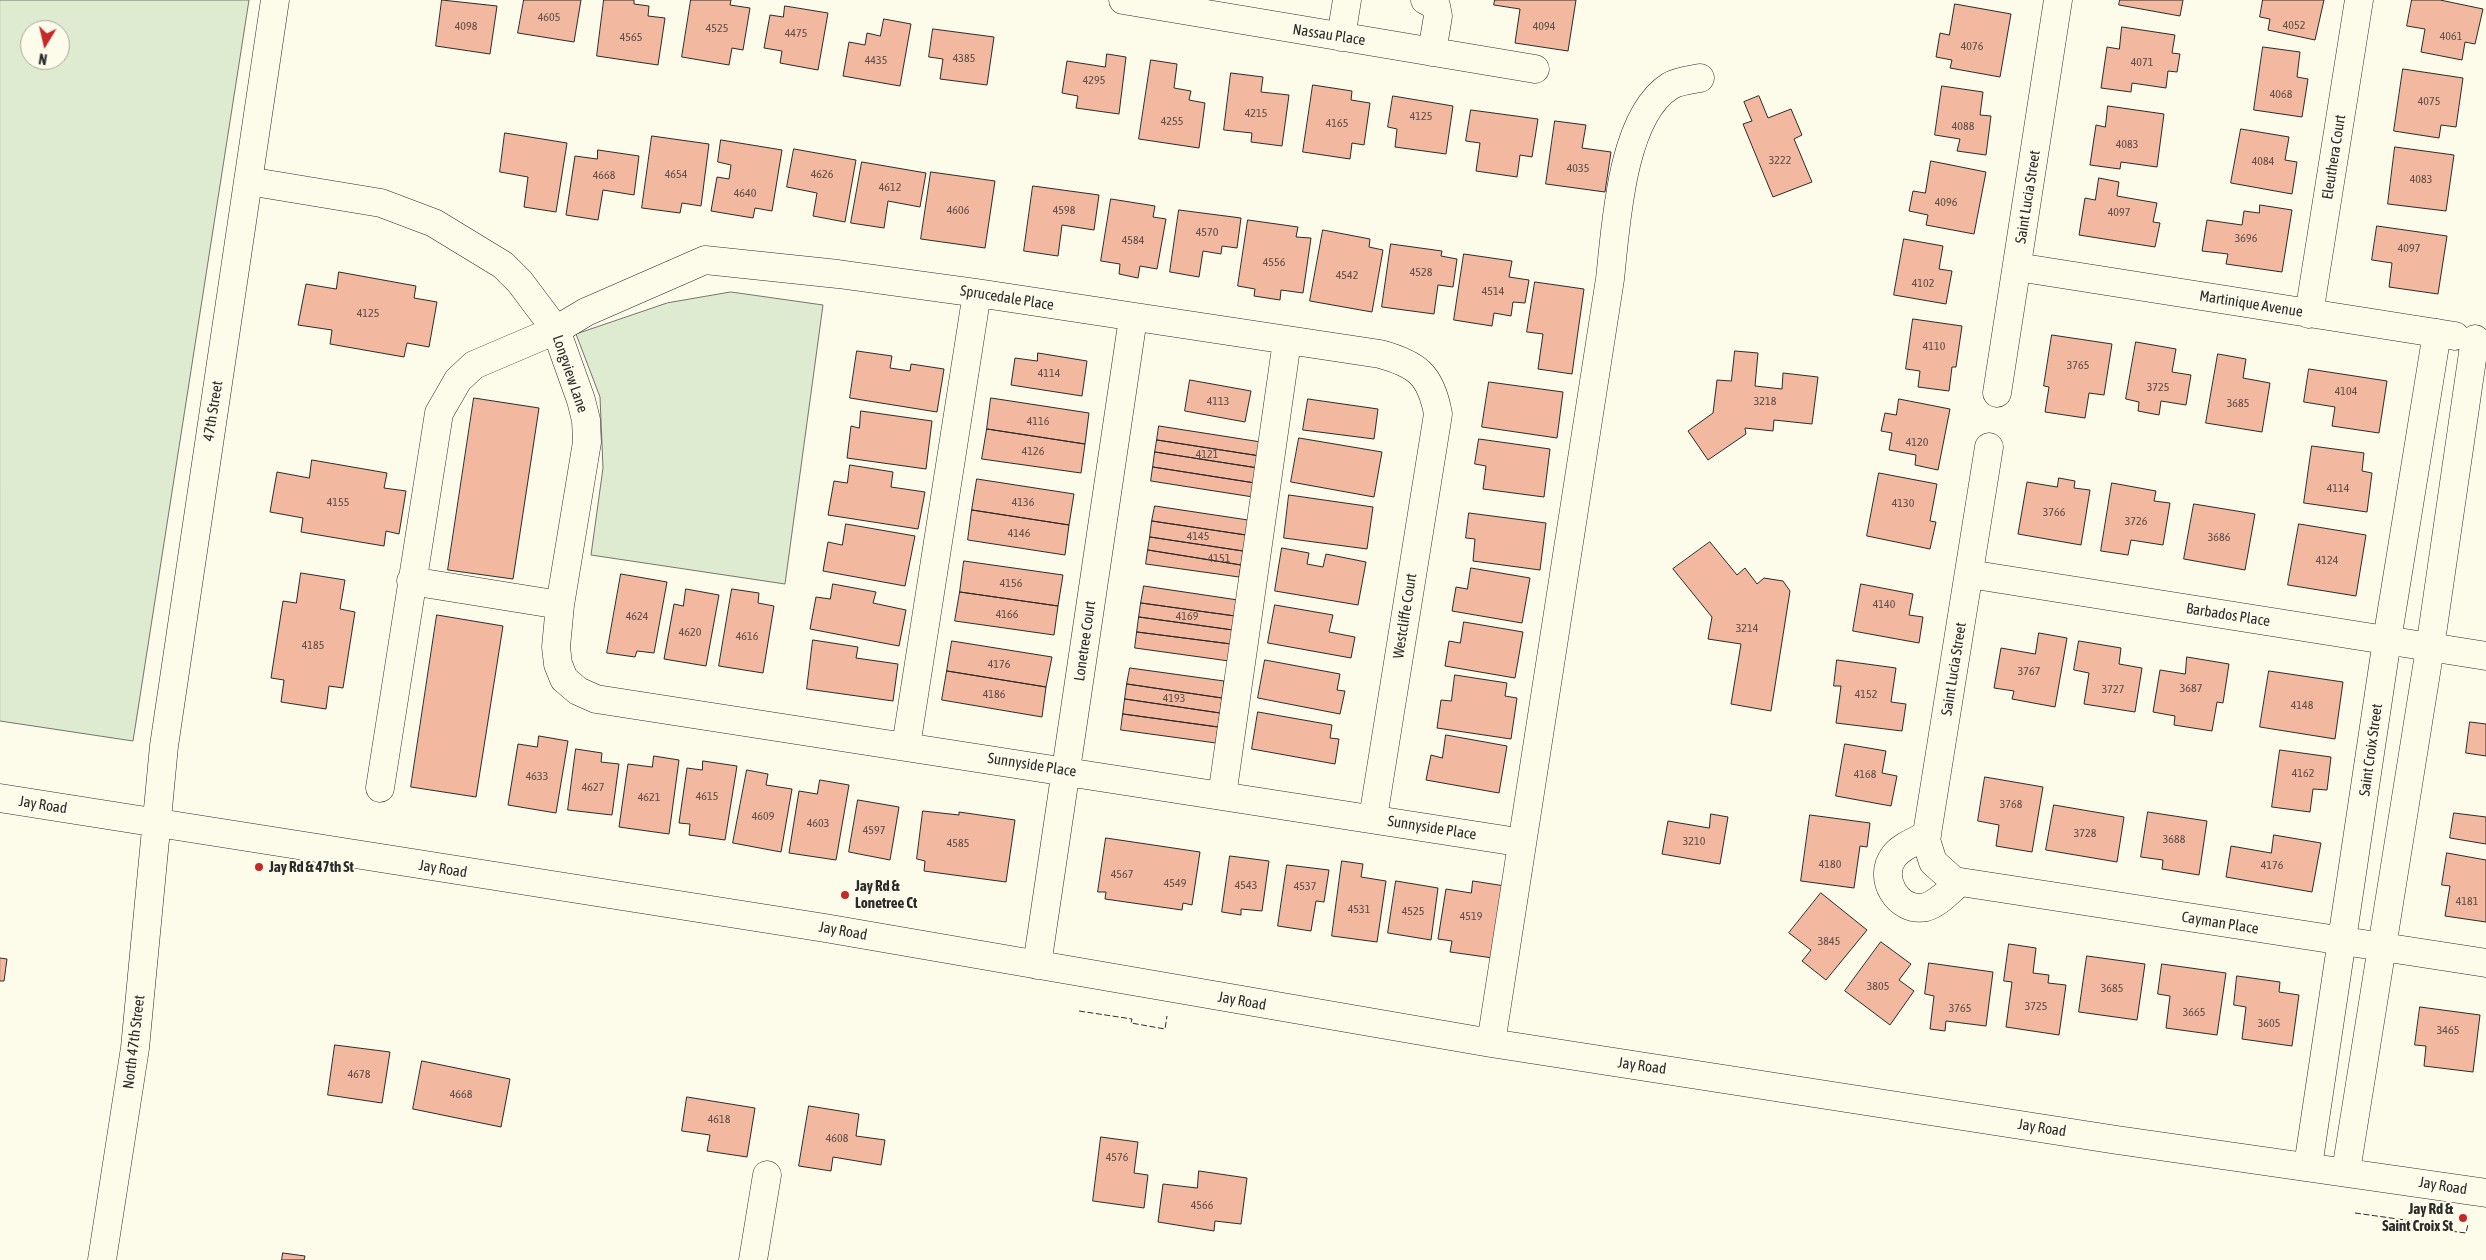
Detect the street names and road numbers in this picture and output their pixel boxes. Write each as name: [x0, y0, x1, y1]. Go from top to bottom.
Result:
street label: Nassau Place: [1291, 20, 1367, 50]
street label: Eleuthera Court: [2318, 113, 2350, 201]
street label: Saint Lucia Street: [2012, 149, 2044, 245]
street label: Sprucedale Place: [959, 282, 1055, 314]
street label: Martinique Avenue: [2198, 287, 2304, 321]
street label: Longview Lane: [548, 333, 592, 415]
street label: 47th Street: [199, 380, 227, 442]
street label: Westcliffe Court: [1389, 572, 1421, 660]
street label: Barbados Place: [2185, 599, 2271, 631]
street label: Lonetree Court: [1070, 600, 1100, 682]
street label: Saint Lucia Street: [1938, 621, 1970, 717]
street label: Saint Croix Street: [2356, 703, 2386, 797]
street label: Sunnyside Place: [986, 749, 1078, 781]
street label: Jay Road: [18, 792, 68, 818]
street label: Sunnyside Place: [1386, 812, 1478, 844]
street label: Jay Road: [418, 856, 468, 882]
street label: Cayman Place: [2180, 908, 2260, 938]
street label: Jay Road: [817, 918, 869, 944]
street label: Jay Road: [1216, 988, 1268, 1014]
street label: North 47th Street: [119, 994, 149, 1090]
street label: Jay Road: [1617, 1054, 1667, 1078]
street label: Jay Road: [2017, 1115, 2067, 1141]
street label: Jay Road: [2418, 1173, 2468, 1199]

